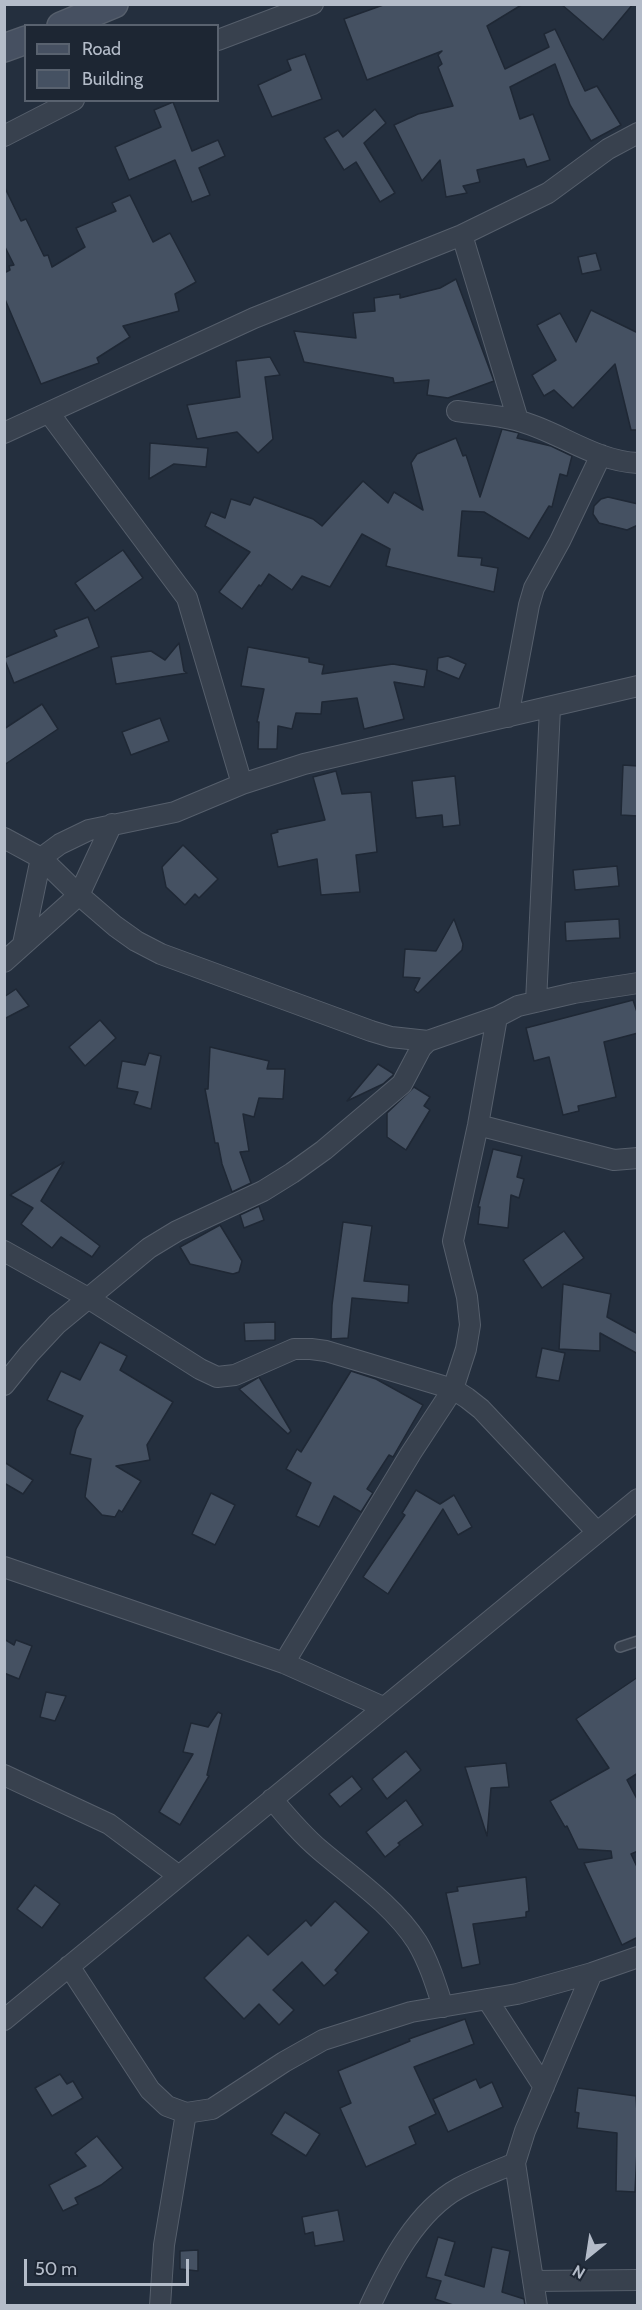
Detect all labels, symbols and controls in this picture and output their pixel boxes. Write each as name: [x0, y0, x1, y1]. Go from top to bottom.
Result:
legend: [24, 24, 219, 102]
text: Road: [82, 38, 121, 60]
text: Building: [82, 68, 143, 90]
north arrow: [558, 2226, 618, 2286]
scale bar: [27, 2247, 192, 2285]
text: 50 m: [35, 2258, 77, 2280]
text: N: [569, 2261, 588, 2283]

